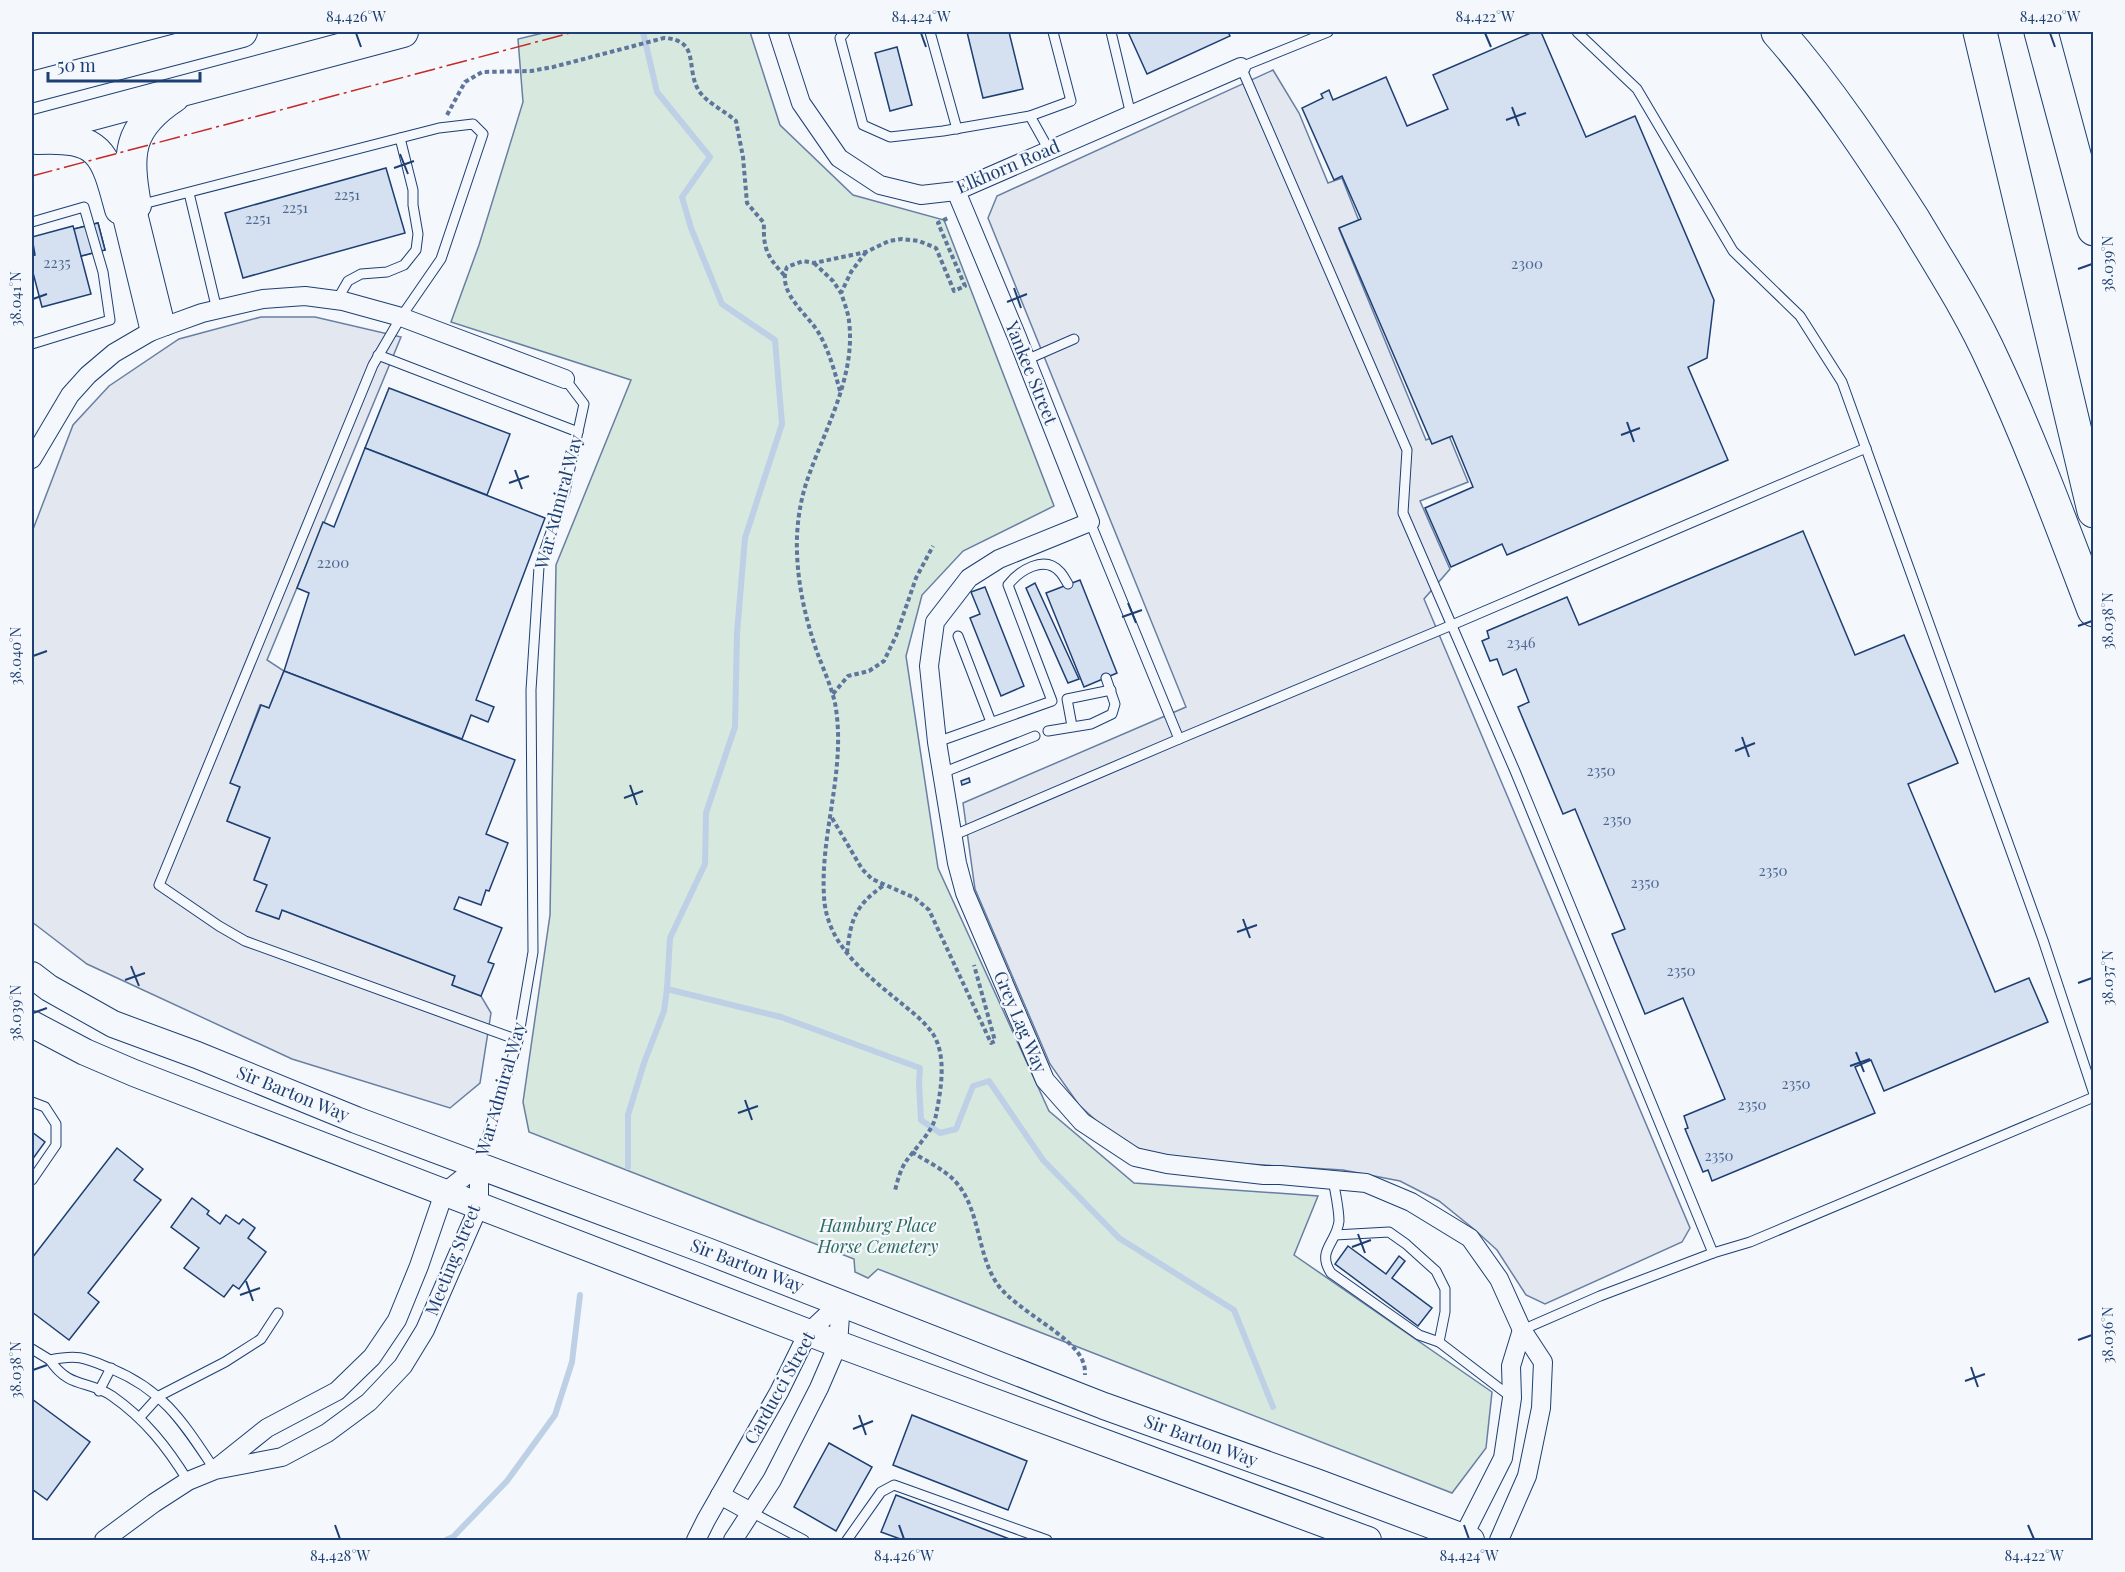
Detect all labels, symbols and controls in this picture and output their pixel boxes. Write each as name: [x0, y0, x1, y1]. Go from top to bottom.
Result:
text: 84.426°W: [326, 6, 386, 26]
text: 84.424°W: [891, 6, 951, 26]
text: 84.422°W: [1455, 6, 1515, 26]
text: 84.420°W: [2020, 6, 2081, 26]
scale bar: [48, 45, 200, 83]
text: 50 m: [57, 53, 96, 77]
street label: Elkhorn Road: [952, 133, 1063, 199]
house number: 2251: [334, 184, 361, 204]
house number: 2251: [282, 197, 309, 217]
house number: 2251: [245, 208, 272, 228]
text: 38.039°N: [2097, 235, 2117, 292]
house number: 2235: [43, 252, 71, 272]
house number: 2300: [1511, 253, 1543, 273]
text: 38.041°N: [5, 271, 25, 327]
street label: Yankee Street: [1000, 316, 1064, 429]
street label: War Admiral Way: [528, 432, 588, 573]
house number: 2200: [317, 552, 349, 572]
text: 38.038°N: [2097, 592, 2117, 650]
text: 38.040°N: [5, 626, 25, 685]
house number: 2346: [1506, 632, 1536, 652]
house number: 2350: [1586, 760, 1616, 780]
house number: 2350: [1602, 809, 1632, 829]
house number: 2350: [1758, 860, 1788, 880]
house number: 2350: [1630, 872, 1660, 892]
text: 38.037°N: [2097, 950, 2117, 1006]
house number: 2350: [1666, 960, 1696, 980]
street label: Grey Lag Way: [989, 967, 1053, 1076]
text: 38.039°N: [5, 984, 25, 1041]
street label: War Admiral Way: [469, 1019, 531, 1159]
street label: Sir Barton Way: [233, 1060, 353, 1127]
house number: 2350: [1781, 1073, 1811, 1093]
house number: 2350: [1737, 1094, 1767, 1114]
house number: 2350: [1704, 1145, 1734, 1165]
street label: Meeting Street: [419, 1200, 486, 1319]
park label: Hamburg Place Horse Cemetery: [817, 1213, 939, 1258]
street label: Sir Barton Way: [687, 1232, 807, 1298]
text: 38.036°N: [2097, 1306, 2117, 1364]
street label: Carducci Street: [738, 1326, 820, 1448]
text: 38.038°N: [5, 1341, 25, 1399]
street label: Sir Barton Way: [1141, 1408, 1262, 1472]
text: 84.428°W: [310, 1545, 370, 1565]
text: 84.426°W: [874, 1545, 934, 1565]
text: 84.424°W: [1439, 1545, 1499, 1565]
text: 84.422°W: [2004, 1545, 2064, 1565]

